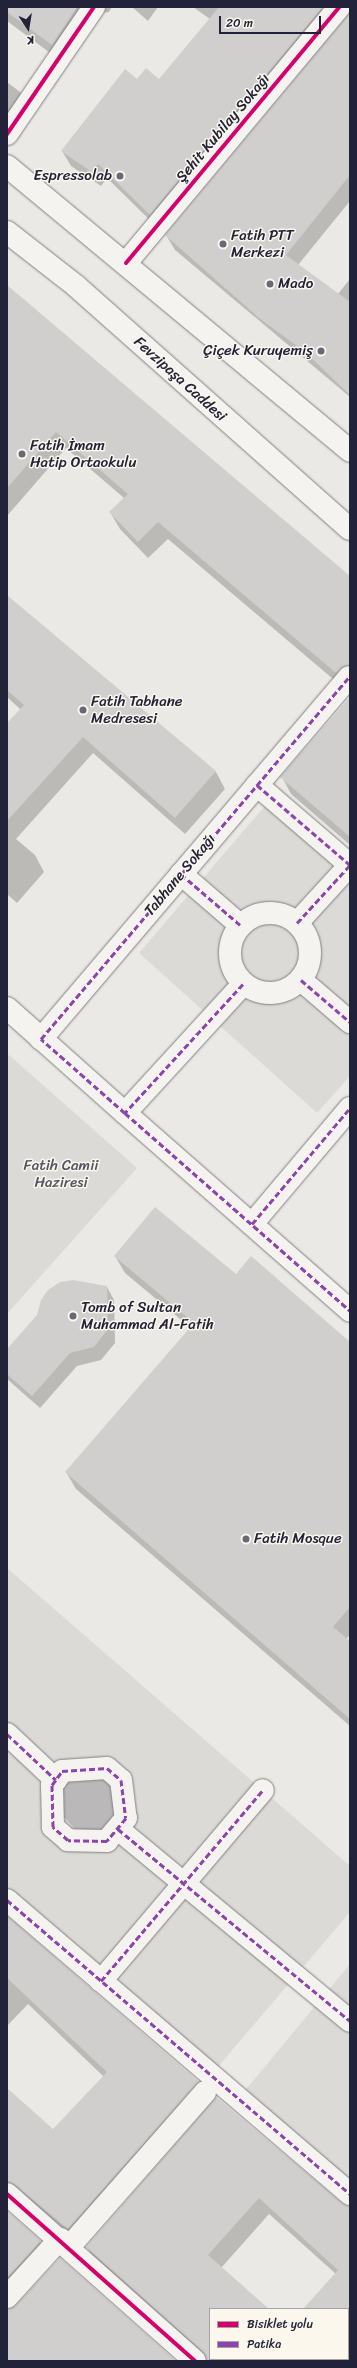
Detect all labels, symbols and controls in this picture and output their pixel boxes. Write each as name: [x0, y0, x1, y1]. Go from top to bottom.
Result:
north arrow: [8, 8, 48, 48]
scale bar: [221, 8, 323, 34]
text: 20 m: [226, 12, 253, 34]
text: K: [25, 30, 36, 50]
street label: Şehit Kubilay Sokağı: [172, 70, 274, 186]
place label: Espressolab: [34, 167, 112, 185]
marker: Espressolab: [115, 171, 125, 181]
place label: Fatih PTT Merkezi: [231, 226, 294, 261]
marker: Fatih PTT Merkezi: [218, 239, 228, 249]
place label: Mado: [278, 275, 313, 293]
marker: Mado: [265, 279, 275, 289]
street label: Fevzipaşa Caddesi: [130, 333, 230, 425]
place label: Çiçek Kuruyemiş: [204, 342, 313, 360]
marker: Çiçek Kuruyemiş: [316, 346, 326, 356]
place label: Fatih İmam Hatip Ortaokulu: [30, 436, 137, 471]
marker: Fatih İmam Hatip Ortaokulu: [17, 449, 27, 459]
place label: Fatih Tabhane Medresesi: [91, 692, 183, 727]
marker: Fatih Tabhane Medresesi: [78, 705, 88, 715]
street label: Tabhane Sokağı: [140, 830, 220, 920]
park label: Fatih Camii Haziresi: [24, 1156, 98, 1191]
place label: Tomb of Sultan Muhammad Al-Fatih: [81, 1298, 214, 1333]
marker: Tomb of Sultan Muhammad Al-Fatih: [68, 1311, 78, 1321]
place label: Fatih Mosque: [254, 1530, 341, 1548]
marker: Fatih Mosque: [241, 1534, 251, 1544]
legend: [209, 2308, 349, 2360]
text: Bisiklet yolu: [247, 2313, 313, 2335]
text: Patika: [247, 2333, 281, 2355]

